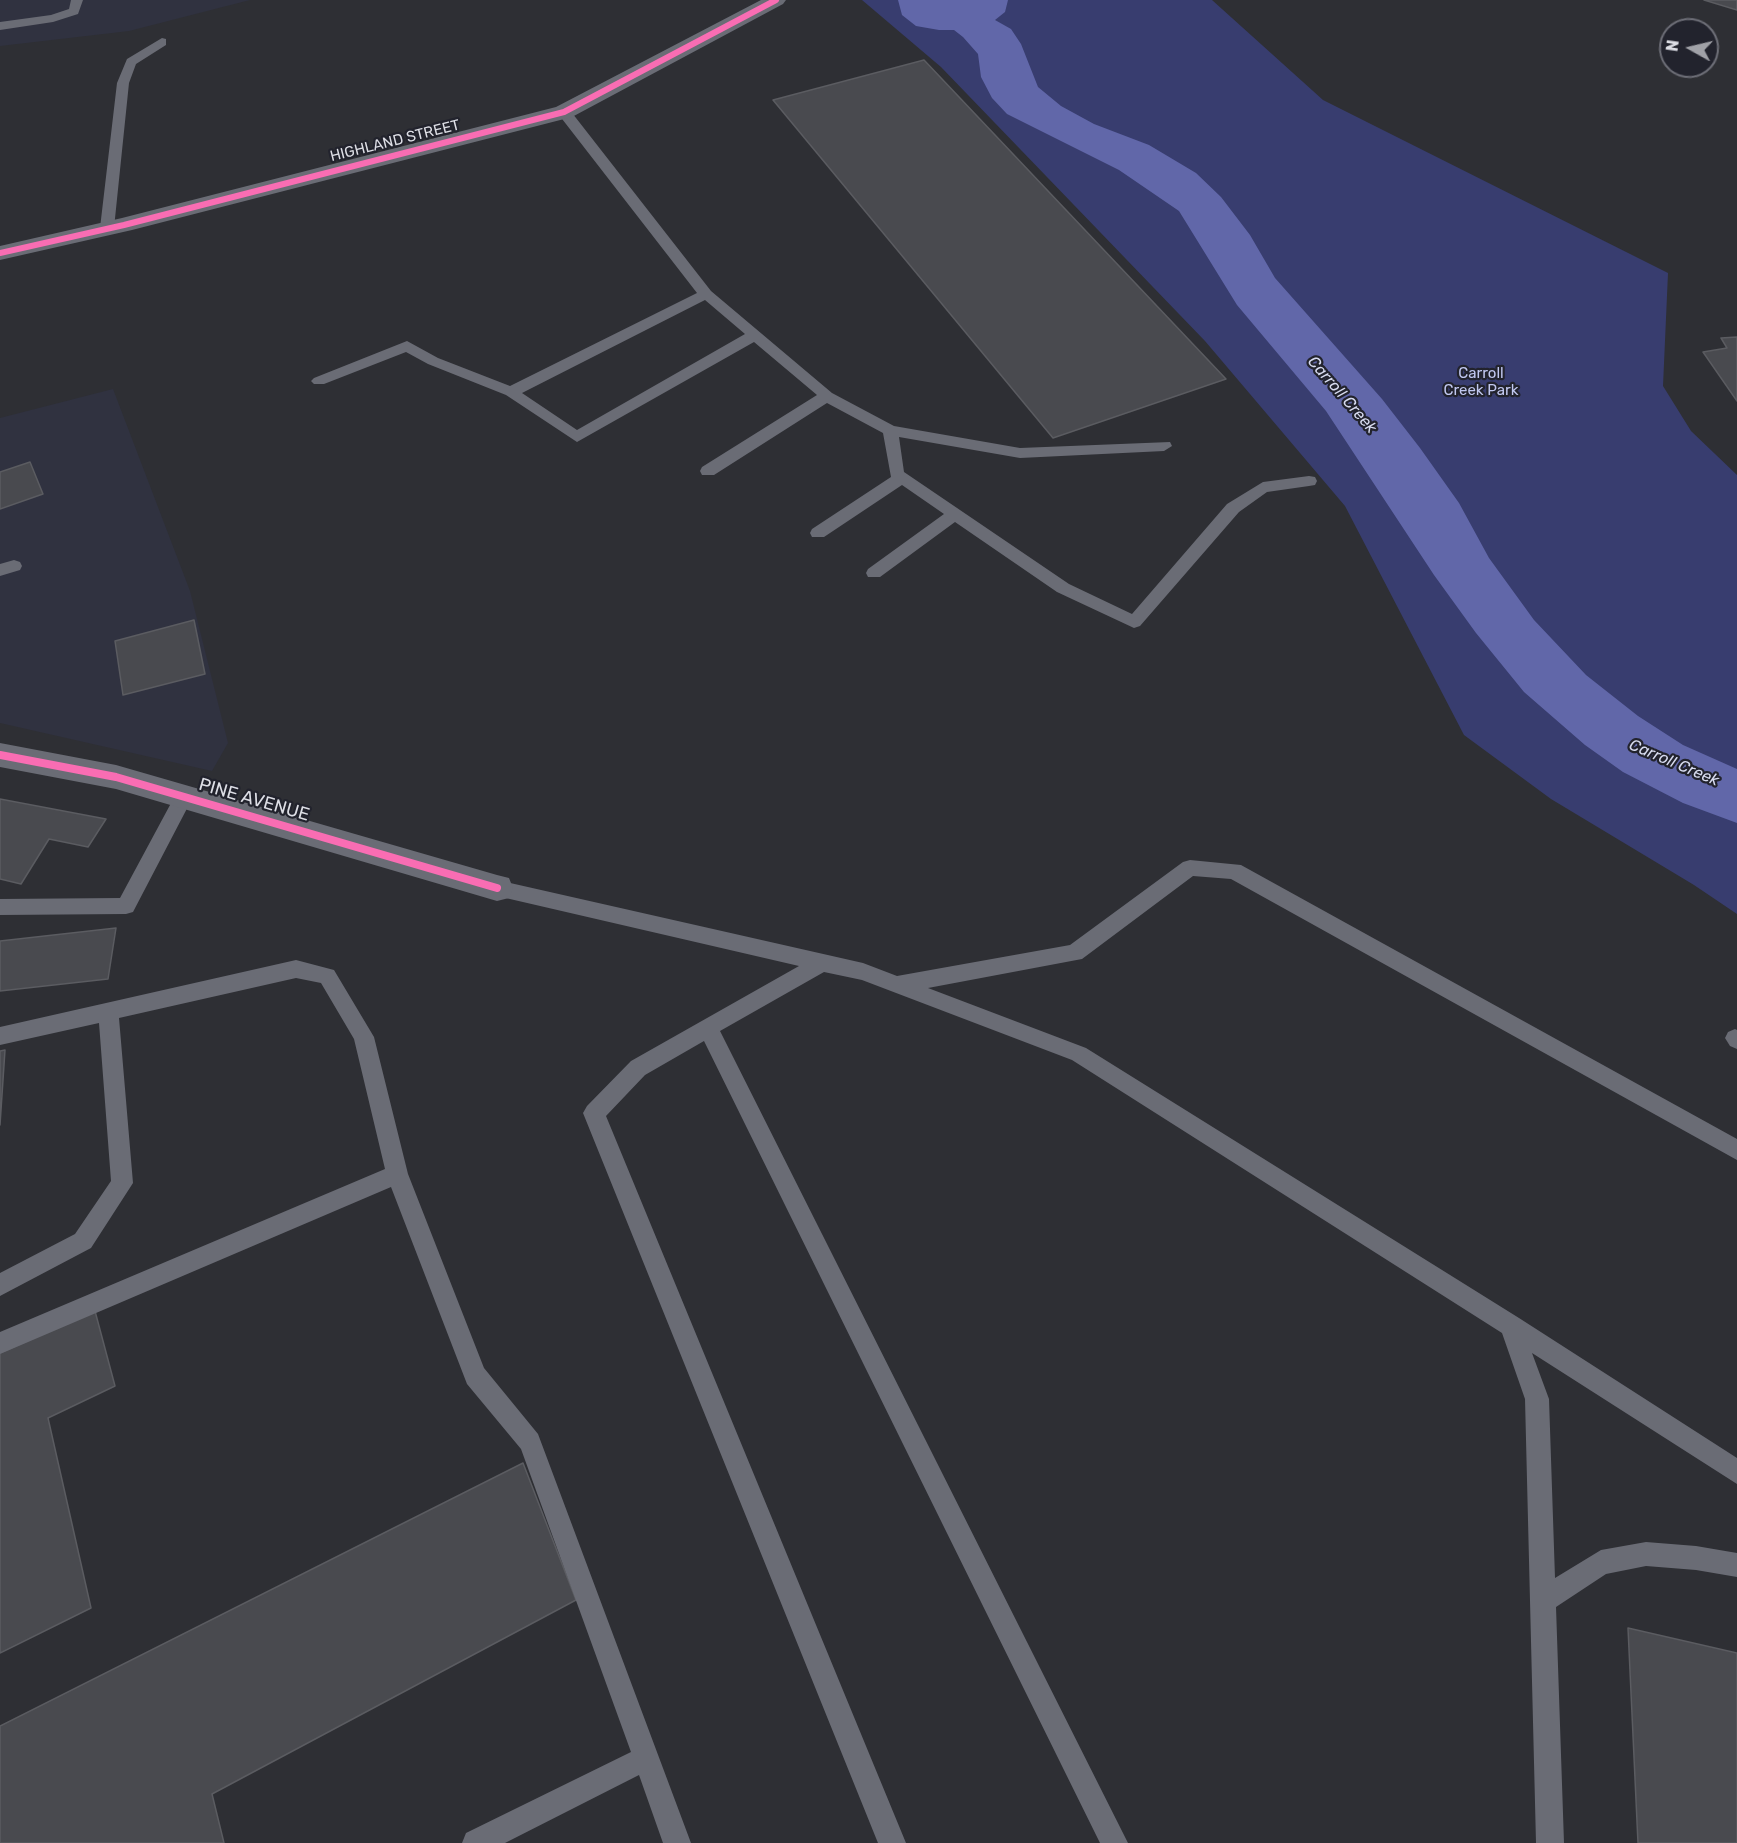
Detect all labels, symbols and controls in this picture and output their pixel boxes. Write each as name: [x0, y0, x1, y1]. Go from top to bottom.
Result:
north arrow: [1659, 18, 1719, 78]
text: N: [1662, 39, 1683, 53]
street label: HIGHLAND STREET: [328, 116, 462, 166]
water label: Carroll Creek: [1303, 353, 1381, 437]
park label: Carroll Creek Park: [1444, 365, 1518, 400]
water label: Carroll Creek: [1626, 735, 1722, 791]
street label: PINE AVENUE: [196, 774, 312, 826]

